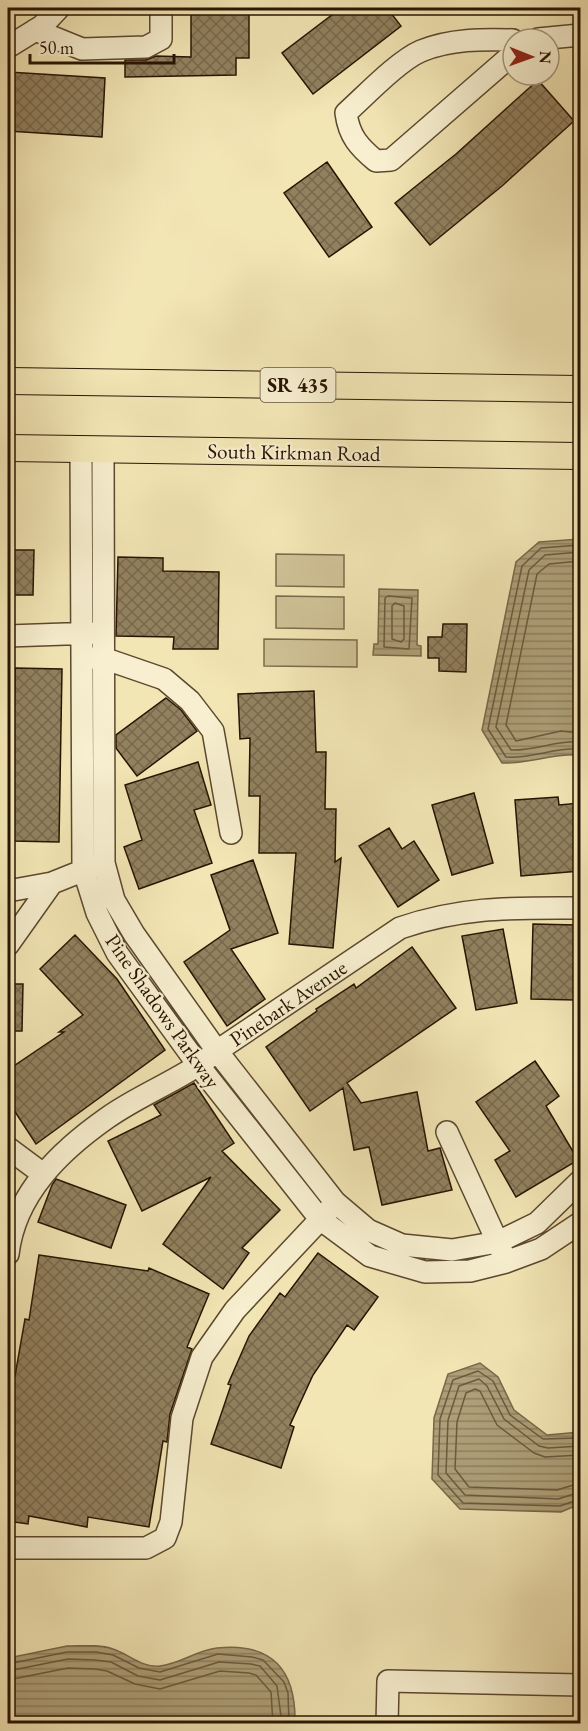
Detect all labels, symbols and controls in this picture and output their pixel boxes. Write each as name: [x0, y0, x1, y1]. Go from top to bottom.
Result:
scale bar: [30, 27, 174, 65]
north arrow: [501, 27, 561, 87]
text: 50 m: [39, 36, 74, 59]
text: N: [535, 51, 556, 64]
road number: SR 435: [260, 368, 336, 402]
street label: South Kirkman Road: [207, 437, 381, 467]
street label: Pine Shadows Parkway: [100, 929, 227, 1094]
street label: Pinebark Avenue: [224, 954, 352, 1052]

